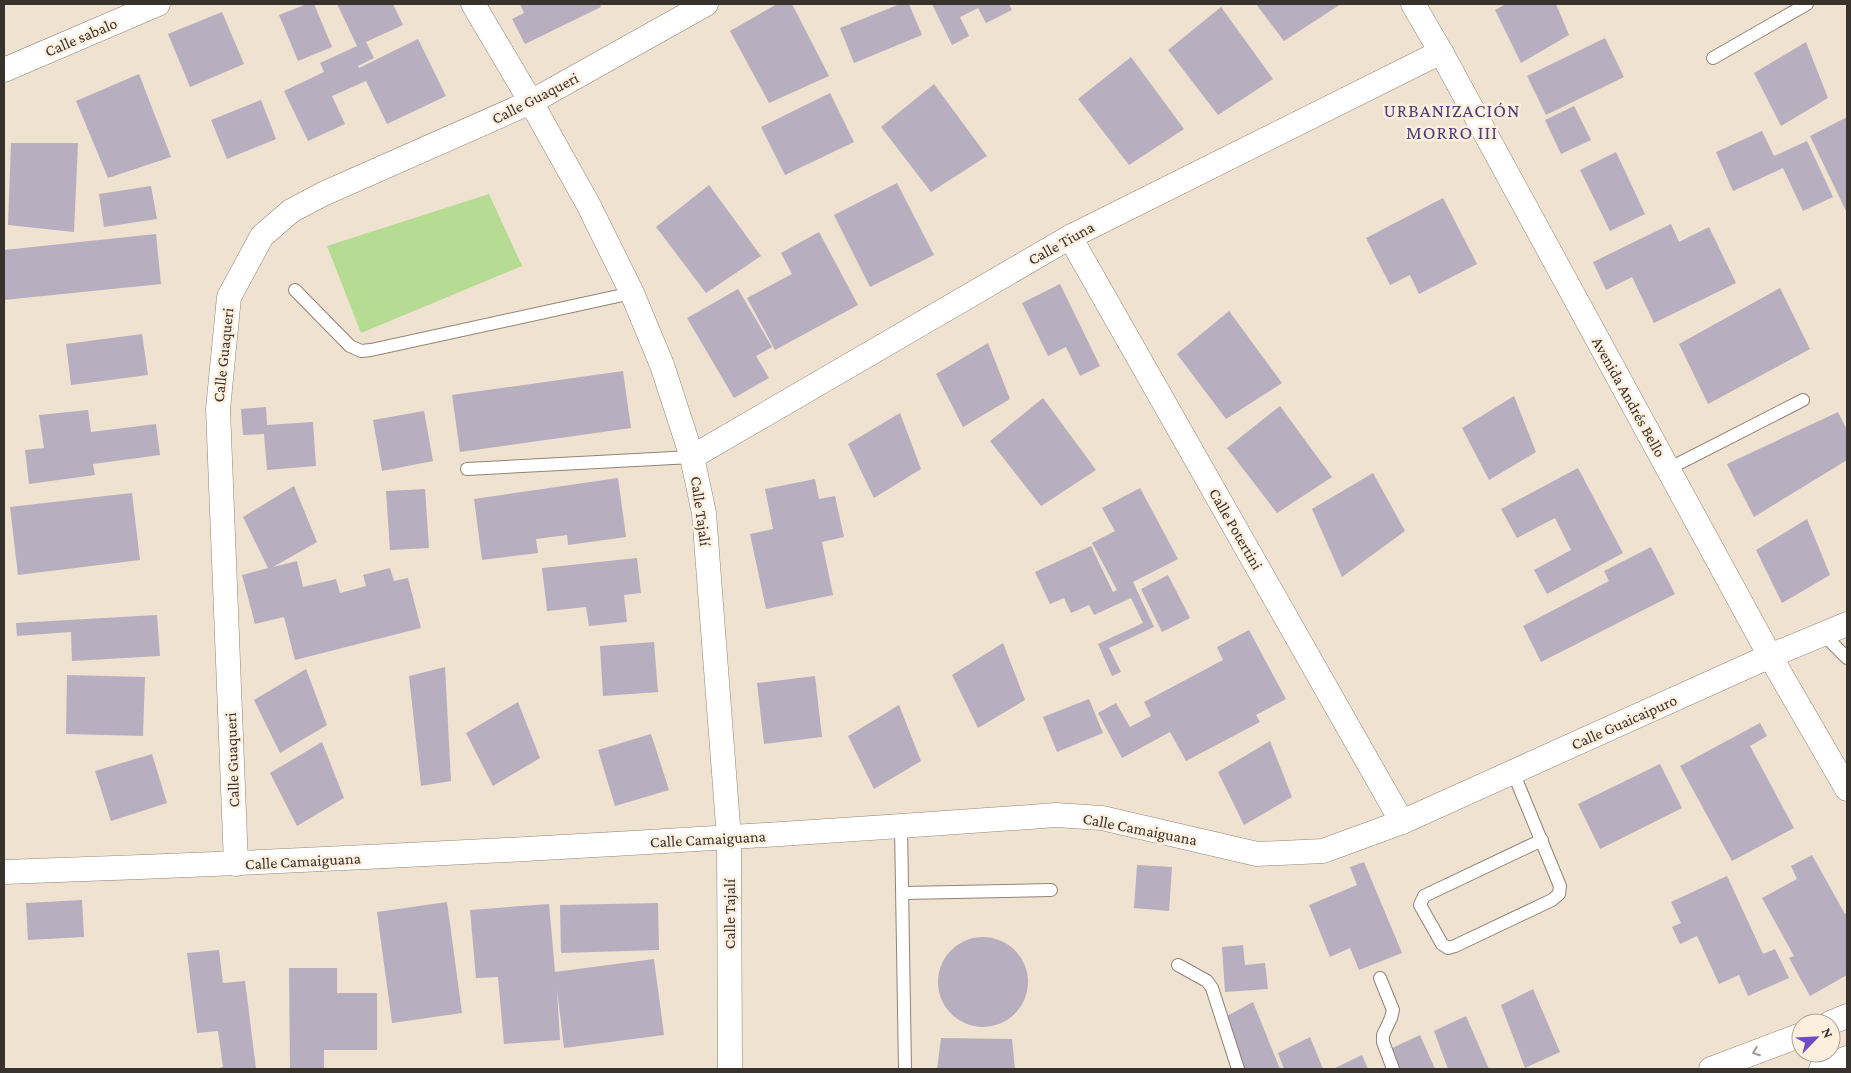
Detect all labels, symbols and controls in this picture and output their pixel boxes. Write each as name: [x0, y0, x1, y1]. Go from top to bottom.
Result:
street label: Calle sabalo: [42, 14, 120, 60]
street label: Calle Guaqueri: [489, 69, 582, 128]
district label: URBANIZACIÓN MORRO III: [1384, 100, 1520, 143]
street label: Calle Tiuna: [1025, 218, 1097, 268]
street label: Calle Guaqueri: [210, 307, 237, 403]
street label: Avenida Andrés Bello: [1589, 334, 1669, 460]
street label: Calle Tajalí: [687, 475, 714, 548]
street label: Calle Potertini: [1206, 485, 1266, 573]
street label: Calle Guaicaipuro: [1569, 691, 1680, 754]
street label: Calle Guaqueri: [222, 712, 243, 808]
street label: Calle Camaiguana: [1081, 810, 1199, 850]
street label: Calle Camaiguana: [650, 827, 767, 852]
street label: Calle Camaiguana: [245, 849, 362, 874]
street label: Calle Tajalí: [721, 878, 739, 949]
north arrow: [1791, 1013, 1841, 1063]
text: N: [1819, 1025, 1837, 1041]
one-way arrow: [1752, 1046, 1761, 1056]

